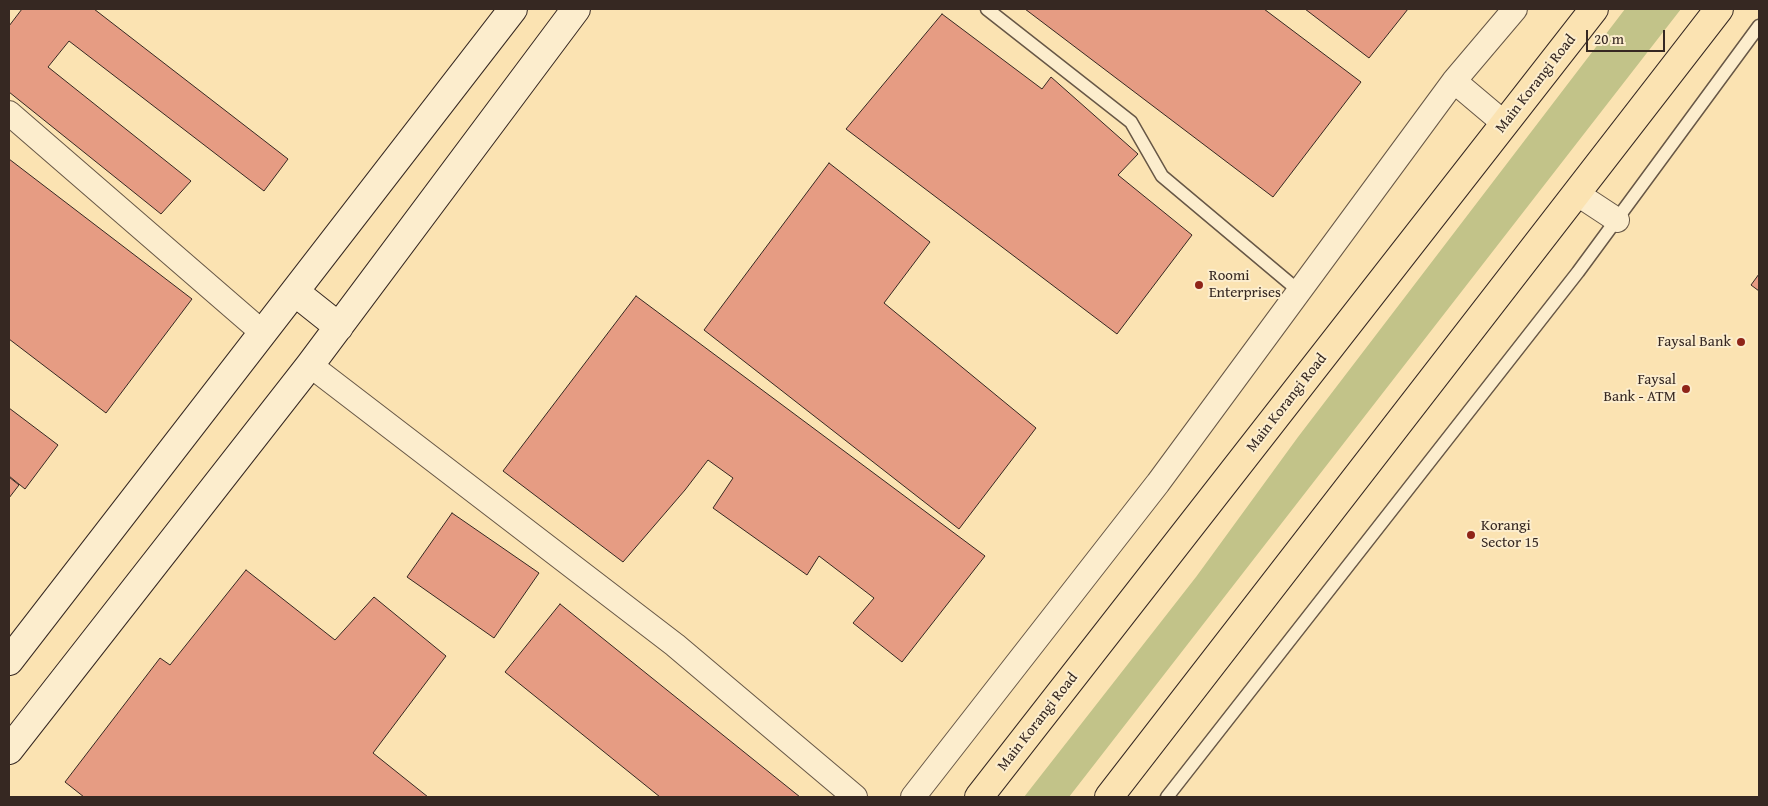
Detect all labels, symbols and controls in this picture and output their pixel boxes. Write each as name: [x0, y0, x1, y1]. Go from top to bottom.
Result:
scale bar: [1588, 20, 1667, 52]
text: 20 m: [1594, 28, 1624, 49]
street label: Main Korangi Road: [1492, 31, 1580, 137]
place label: Roomi Enterprises: [1209, 267, 1281, 302]
marker: Roomi Enterprises: [1193, 279, 1205, 291]
place label: Faysal Bank: [1658, 333, 1731, 351]
marker: Faysal Bank: [1735, 336, 1747, 348]
street label: Main Korangi Road: [1243, 350, 1331, 456]
place label: Faysal Bank - ATM: [1604, 371, 1676, 406]
marker: Faysal Bank - ATM: [1680, 383, 1692, 395]
place label: Korangi Sector 15: [1481, 517, 1539, 552]
marker: Korangi Sector 15: [1465, 529, 1477, 541]
street label: Main Korangi Road: [994, 669, 1082, 775]

